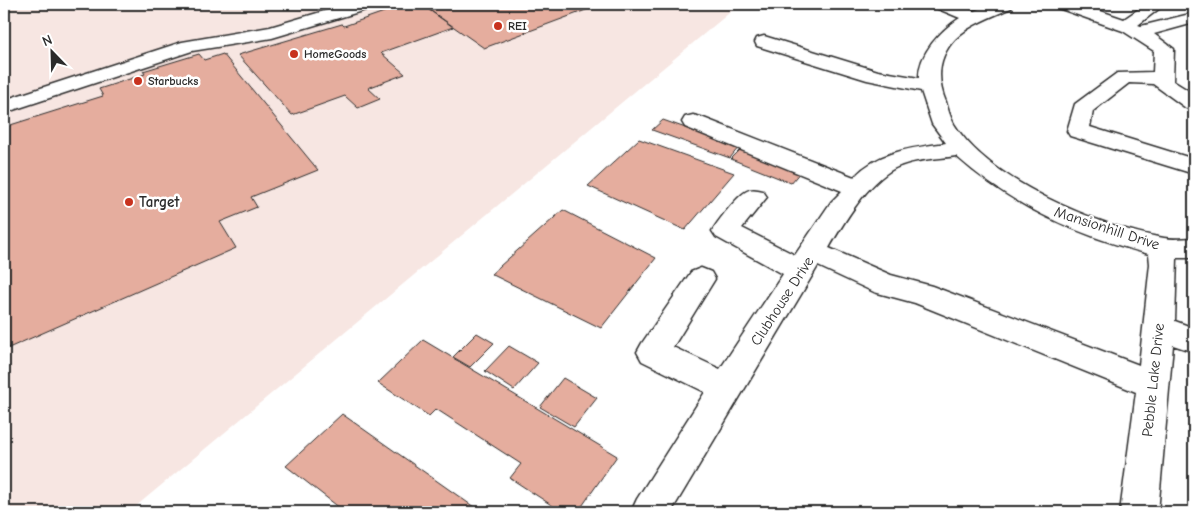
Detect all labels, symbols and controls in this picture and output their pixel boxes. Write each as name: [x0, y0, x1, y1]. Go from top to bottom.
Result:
place label: REI: [508, 19, 527, 33]
marker: REI: [492, 20, 504, 32]
north arrow: [28, 28, 78, 78]
text: N: [40, 31, 55, 50]
place label: HomeGoods: [304, 47, 366, 61]
marker: HomeGoods: [288, 48, 300, 60]
place label: Starbucks: [148, 74, 198, 88]
marker: Starbucks: [132, 75, 144, 87]
place label: Target: [139, 193, 180, 211]
marker: Target: [123, 196, 135, 208]
street label: Mansionhill Drive: [1052, 202, 1162, 254]
street label: Clubhouse Drive: [746, 253, 818, 349]
street label: Pebble Lake Drive: [1138, 322, 1168, 438]

